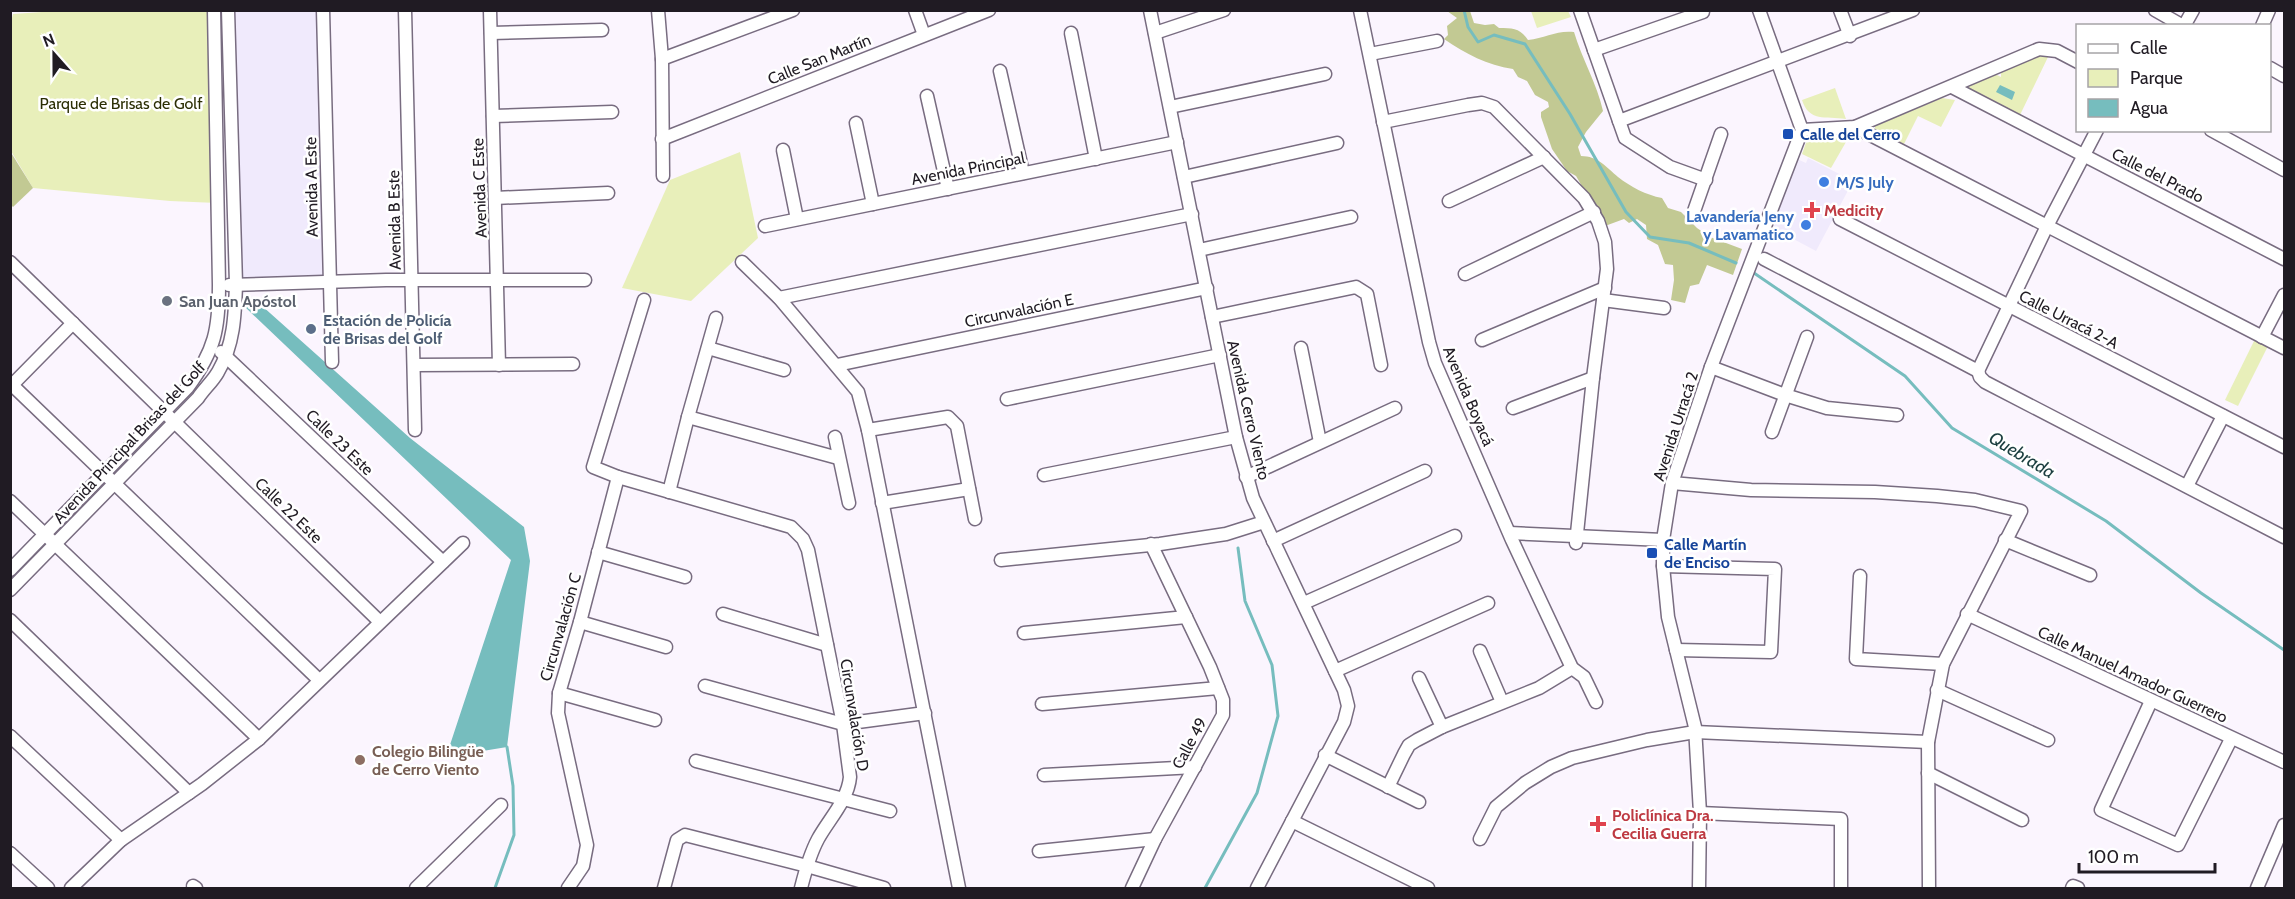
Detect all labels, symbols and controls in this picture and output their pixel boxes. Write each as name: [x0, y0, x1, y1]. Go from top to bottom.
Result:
north arrow: [24, 24, 84, 84]
legend: [2076, 24, 2271, 132]
text: N: [40, 30, 57, 51]
street label: Calle San Martín: [765, 30, 874, 89]
text: Calle: [2130, 37, 2167, 59]
text: Parque: [2130, 67, 2183, 89]
park label: Parque de Brisas de Golf: [40, 94, 203, 113]
text: Agua: [2130, 97, 2168, 119]
place label: Calle del Cerro: [1800, 125, 1900, 144]
marker: Calle del Cerro: [1781, 127, 1795, 141]
street label: Avenida A Este: [301, 137, 322, 237]
street label: Avenida C Este: [468, 138, 491, 238]
street label: Calle del Prado: [2109, 144, 2207, 207]
street label: Avenida Principal: [910, 148, 1027, 189]
street label: Avenida B Este: [384, 170, 405, 270]
place label: M/S July: [1836, 173, 1894, 192]
marker: M/S July: [1817, 175, 1831, 189]
place label: Medicity: [1824, 201, 1884, 220]
marker: Medicity: [1805, 203, 1819, 217]
place label: Lavandería Jeny y Lavamatico: [1686, 207, 1794, 244]
marker: Lavandería Jeny y Lavamatico: [1799, 218, 1813, 232]
street label: Calle Urracá 2-A: [2016, 286, 2122, 353]
street label: Circunvalación E: [963, 290, 1075, 331]
place label: San Juan Apóstol: [179, 292, 296, 311]
marker: San Juan Apóstol: [160, 294, 174, 308]
place label: Estación de Policía de Brisas del Golf: [323, 311, 452, 348]
marker: Estación de Policía de Brisas del Golf: [304, 322, 318, 336]
street label: Avenida Cerro Viento: [1223, 338, 1274, 482]
street label: Avenida Boyacá: [1439, 343, 1498, 449]
street label: Avenida Principal Brisas del Golf: [49, 357, 210, 527]
street label: Avenida Urracá 2: [1649, 369, 1702, 483]
street label: Calle 23 Este: [302, 406, 377, 479]
water label: Quebrada: [1985, 427, 2059, 483]
street label: Calle 22 Este: [251, 474, 326, 547]
place label: Calle Martín de Enciso: [1664, 535, 1747, 572]
marker: Calle Martín de Enciso: [1645, 546, 1659, 560]
street label: Circunvalación C: [536, 571, 585, 683]
street label: Calle Manuel Amador Guerrero: [2035, 622, 2231, 727]
street label: Circunvalación D: [836, 658, 873, 773]
street label: Calle 49: [1168, 714, 1211, 772]
place label: Colegio Bilingüe de Cerro Viento: [372, 742, 484, 779]
marker: Colegio Bilingüe de Cerro Viento: [353, 753, 367, 767]
place label: Policlínica Dra. Cecilia Guerra: [1612, 806, 1713, 843]
marker: Policlínica Dra. Cecilia Guerra: [1589, 815, 1607, 833]
scale bar: [2079, 836, 2216, 874]
text: 100 m: [2088, 846, 2139, 868]

